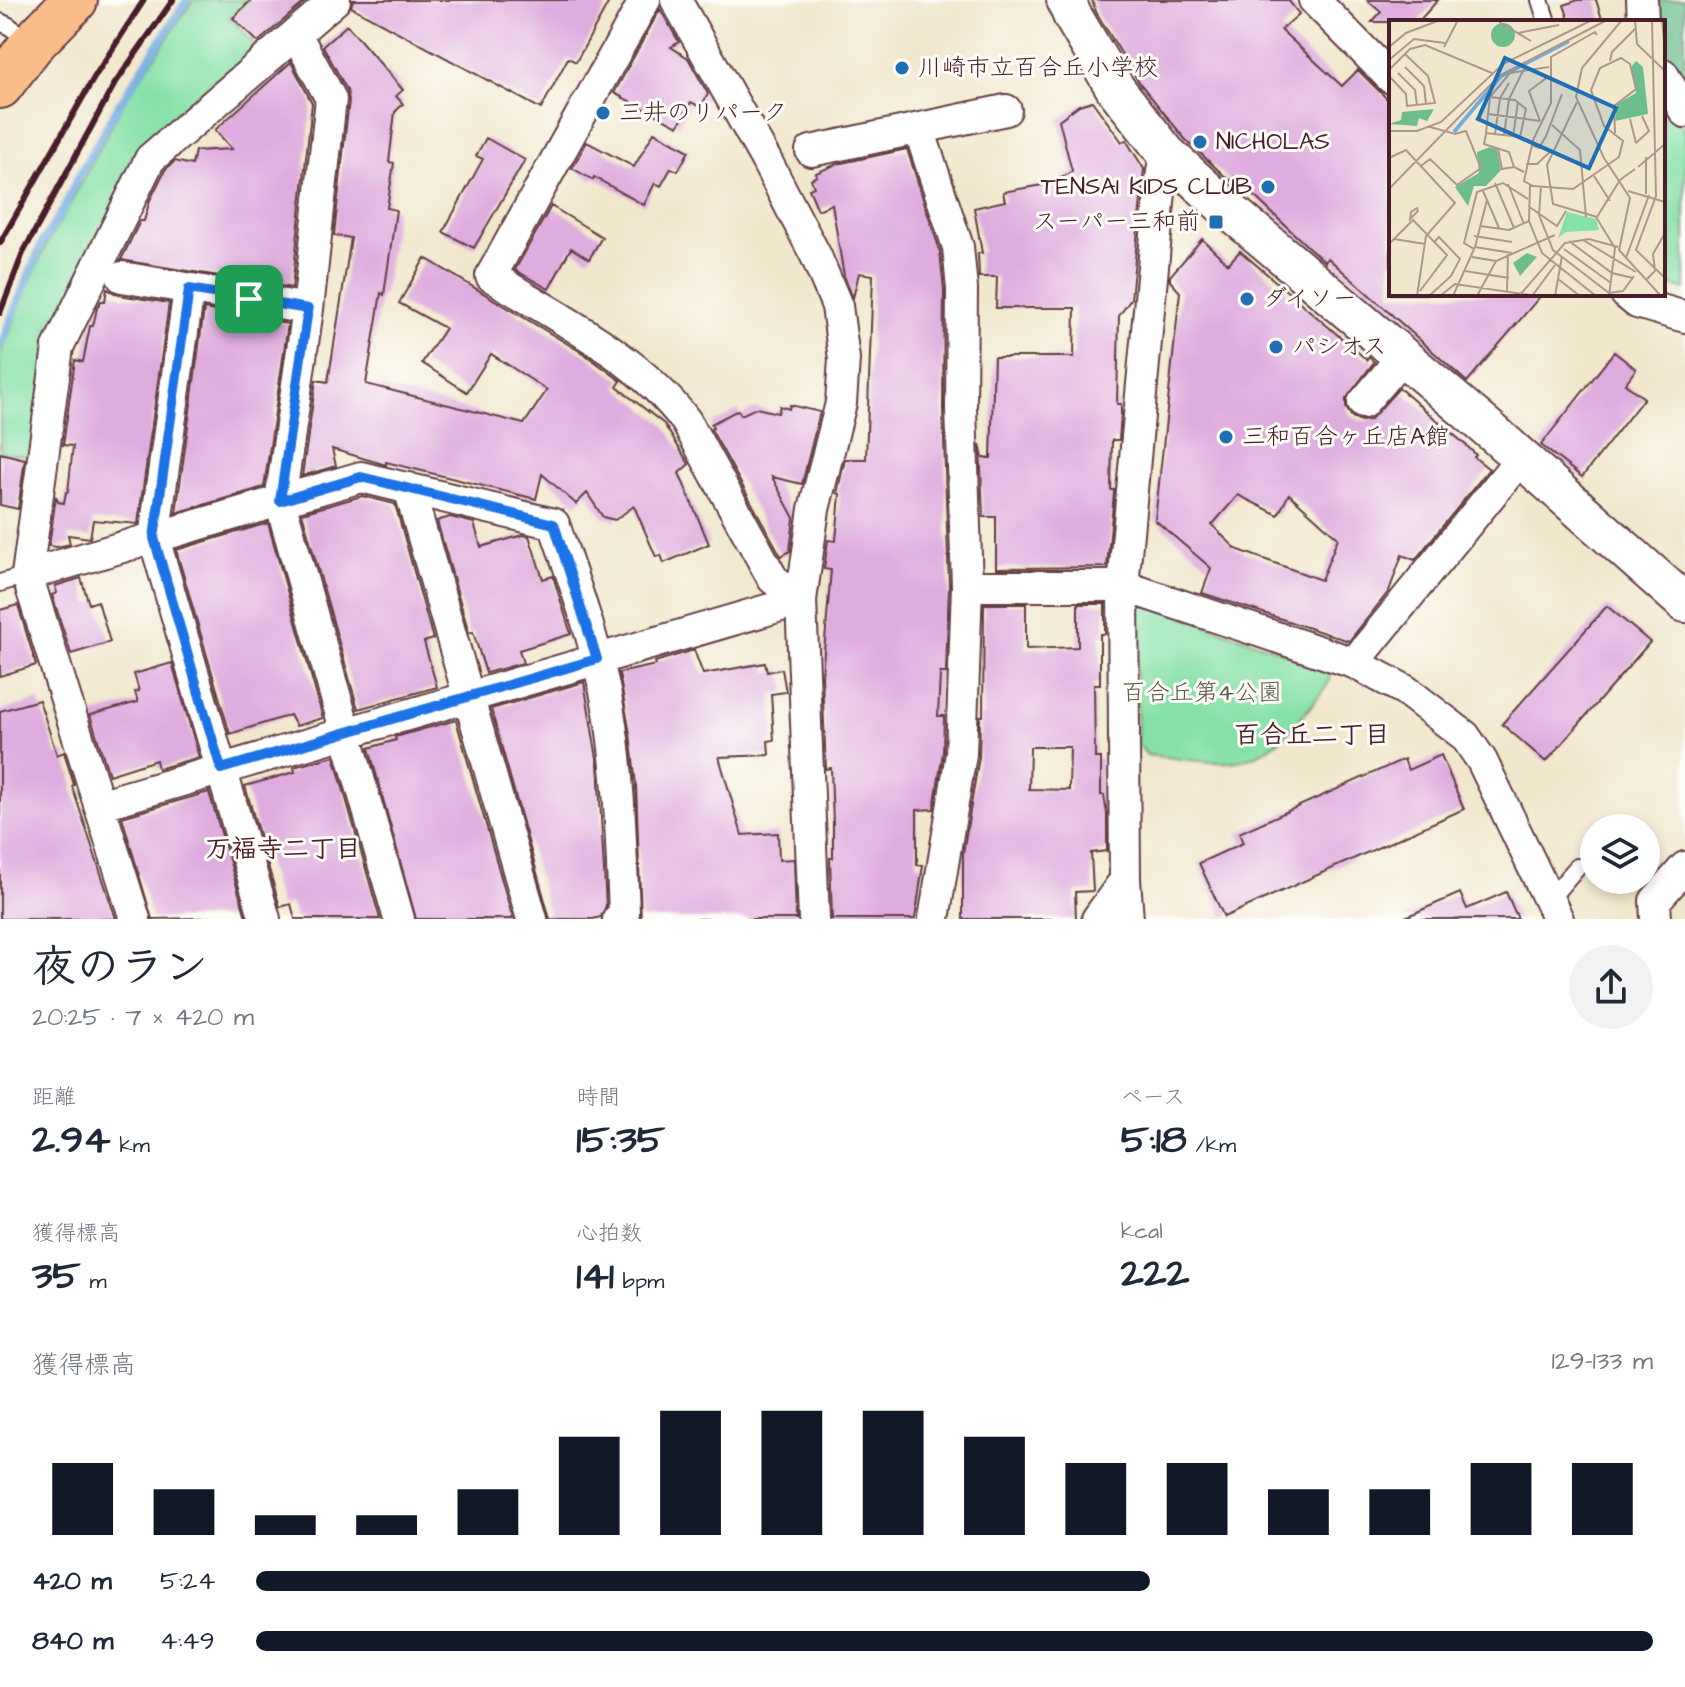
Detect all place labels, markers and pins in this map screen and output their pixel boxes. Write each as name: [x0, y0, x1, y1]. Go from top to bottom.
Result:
place label: 川崎市立百合丘小学校: [918, 51, 1158, 85]
marker: 川崎市立百合丘小学校: [893, 59, 911, 77]
place label: 三井のリパーク: [619, 96, 787, 130]
marker: 三井のリパーク: [594, 104, 612, 122]
place label: NICHOLAS: [1216, 125, 1330, 159]
marker: NICHOLAS: [1191, 133, 1209, 151]
place label: TENSAI KIDS CLUB: [1041, 170, 1252, 204]
marker: TENSAI KIDS CLUB: [1259, 178, 1277, 196]
place label: スーパー三和前: [1033, 205, 1200, 239]
marker: スーパー三和前: [1207, 213, 1225, 231]
pin: [215, 265, 283, 333]
place label: ダイソー: [1263, 282, 1357, 316]
marker: ダイソー: [1238, 290, 1256, 308]
place label: パシオス: [1292, 330, 1387, 364]
marker: パシオス: [1267, 338, 1285, 356]
place label: 三和百合ヶ丘店A館: [1242, 420, 1449, 454]
marker: 三和百合ヶ丘店A館: [1217, 428, 1235, 446]

